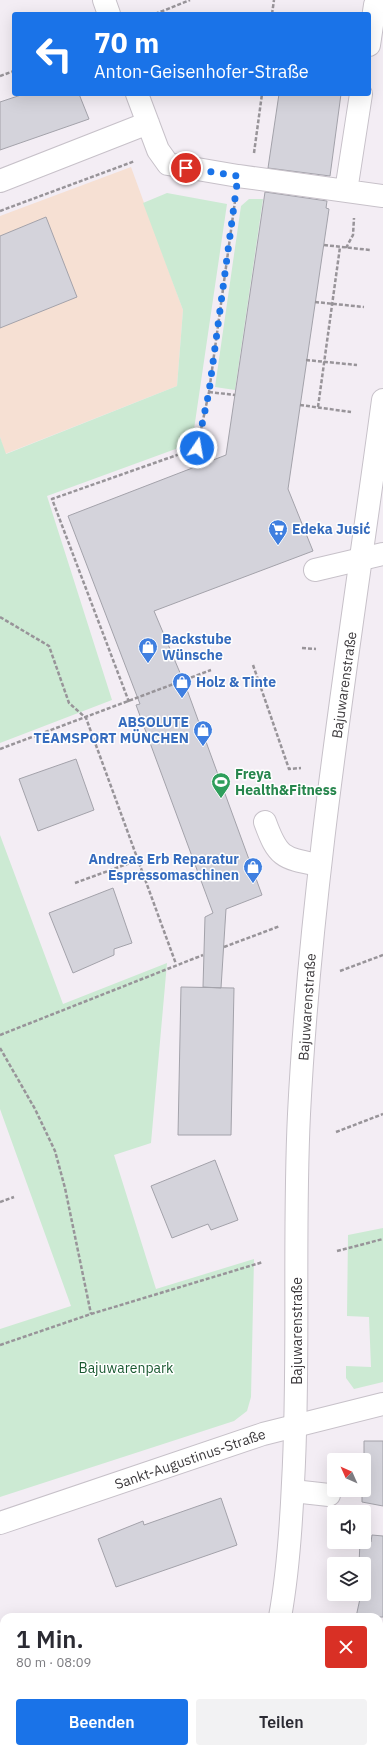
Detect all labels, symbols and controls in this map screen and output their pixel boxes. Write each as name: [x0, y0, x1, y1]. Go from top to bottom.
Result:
text: 70 m: [94, 24, 159, 61]
icon: left: [28, 28, 80, 80]
text: Anton-Geisenhofer-Straße: [94, 60, 309, 83]
pin: [169, 151, 203, 185]
icon: arrive: [175, 157, 197, 179]
position arrow: [176, 427, 218, 469]
supermarket icon: Edeka Jusić: [267, 518, 289, 546]
place label: Edeka Jusić: [292, 520, 371, 538]
place label: Backstube Wünsche: [162, 630, 232, 664]
street label: Bajuwarenstraße: [328, 630, 360, 740]
shop icon: Backstube Wünsche: [137, 636, 159, 664]
shop icon: Holz & Tinte: [171, 671, 193, 699]
place label: Holz & Tinte: [196, 673, 276, 691]
place label: ABSOLUTE TEAMSPORT MÜNCHEN: [34, 713, 189, 747]
shop icon: ABSOLUTE TEAMSPORT MÜNCHEN: [192, 719, 214, 747]
place label: Freya Health&Fitness: [235, 765, 337, 799]
sports icon: Freya Health&Fitness: [210, 771, 232, 799]
place label: Andreas Erb Reparatur Espressomaschinen: [89, 850, 239, 884]
shop icon: Andreas Erb Reparatur Espressomaschinen: [242, 856, 264, 884]
street label: Bajuwarenstraße: [294, 952, 320, 1061]
street label: Bajuwarenstraße: [288, 1277, 306, 1385]
park label: Bajuwarenpark: [79, 1359, 174, 1377]
street label: Sankt-Augustinus-Straße: [112, 1425, 268, 1493]
north arrow: [327, 1453, 371, 1497]
map controls: [327, 1453, 371, 1601]
button: sound: [327, 1505, 371, 1549]
button: layers: [327, 1557, 371, 1601]
text: 1 Min.: [16, 1623, 84, 1655]
button: close: [325, 1626, 367, 1668]
text: 80 m · 08:09: [16, 1654, 91, 1671]
button: Beenden: [16, 1699, 188, 1745]
button: Teilen: [196, 1699, 367, 1745]

